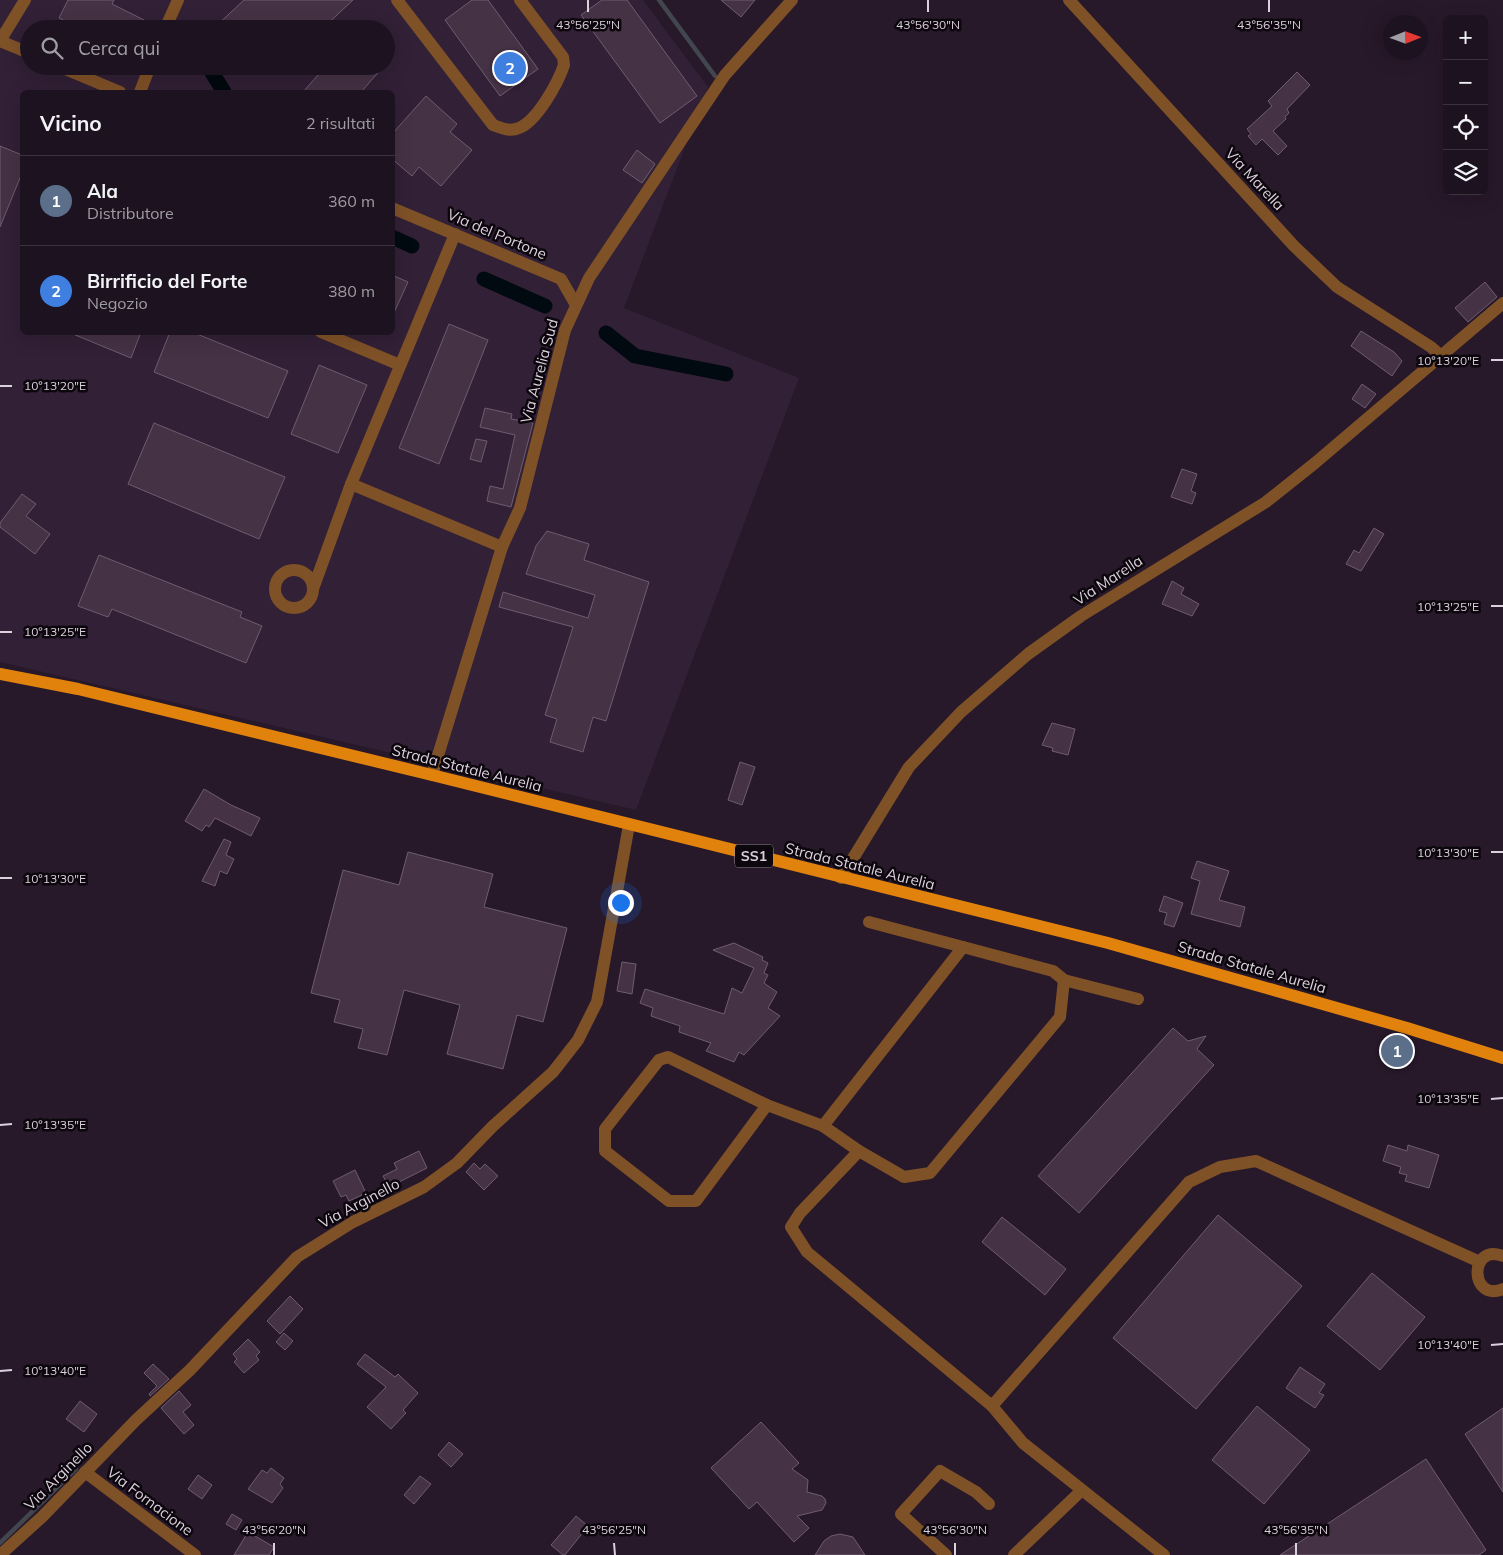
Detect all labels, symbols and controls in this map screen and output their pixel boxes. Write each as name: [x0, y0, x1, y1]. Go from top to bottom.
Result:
north arrow: [1383, 15, 1428, 60]
map controls: [1443, 15, 1488, 195]
button: +: [1443, 15, 1488, 60]
text: 43°56'25"N: [556, 17, 620, 32]
text: 43°56'30"N: [896, 17, 960, 32]
text: 43°56'35"N: [1237, 17, 1301, 32]
search box: [20, 20, 395, 75]
icon: search: [38, 34, 66, 62]
text: Cerca qui: [78, 36, 160, 60]
pin: 2: [494, 49, 526, 87]
button: −: [1443, 60, 1488, 105]
button: locate: [1443, 105, 1488, 150]
text: Vicino: [40, 110, 102, 136]
text: 2 risultati: [306, 113, 375, 133]
street label: Via Marella: [1221, 144, 1289, 214]
button: layers: [1443, 150, 1488, 195]
text: Ala: [87, 179, 118, 203]
text: 1: [51, 191, 61, 211]
text: 360 m: [328, 191, 375, 211]
text: Distributore: [87, 203, 174, 223]
street label: Via del Portone: [444, 205, 550, 263]
text: Birrificio del Forte: [87, 269, 248, 293]
text: 2: [51, 281, 61, 301]
text: 380 m: [328, 281, 375, 301]
text: Negozio: [87, 293, 148, 313]
street label: Via Aurelia Sud: [516, 317, 562, 425]
text: 10°13'20"E: [1417, 353, 1479, 368]
text: 10°13'20"E: [24, 378, 86, 393]
street label: Via Marella: [1070, 551, 1146, 609]
text: 10°13'25"E: [1417, 599, 1479, 614]
text: 10°13'25"E: [24, 624, 86, 639]
street label: Strada Statale Aurelia: [390, 740, 544, 796]
street label: Strada Statale Aurelia: [783, 838, 937, 894]
road number: SS1: [735, 844, 773, 868]
text: 10°13'30"E: [1417, 845, 1479, 860]
text: 10°13'30"E: [24, 871, 86, 886]
your location: [608, 890, 634, 916]
street label: Strada Statale Aurelia: [1176, 937, 1328, 997]
pin: 1: [1381, 1032, 1413, 1070]
text: 10°13'35"E: [1417, 1091, 1479, 1106]
text: 10°13'35"E: [24, 1117, 86, 1132]
street label: Via Arginello: [315, 1174, 403, 1232]
text: 10°13'40"E: [1417, 1337, 1479, 1352]
text: 10°13'40"E: [24, 1363, 86, 1378]
street label: Via Arginello: [20, 1438, 96, 1514]
street label: Via Fornacione: [103, 1462, 197, 1540]
text: 43°56'20"N: [242, 1522, 306, 1537]
text: 43°56'25"N: [582, 1522, 646, 1537]
text: 43°56'30"N: [923, 1522, 987, 1537]
text: 43°56'35"N: [1264, 1522, 1328, 1537]

